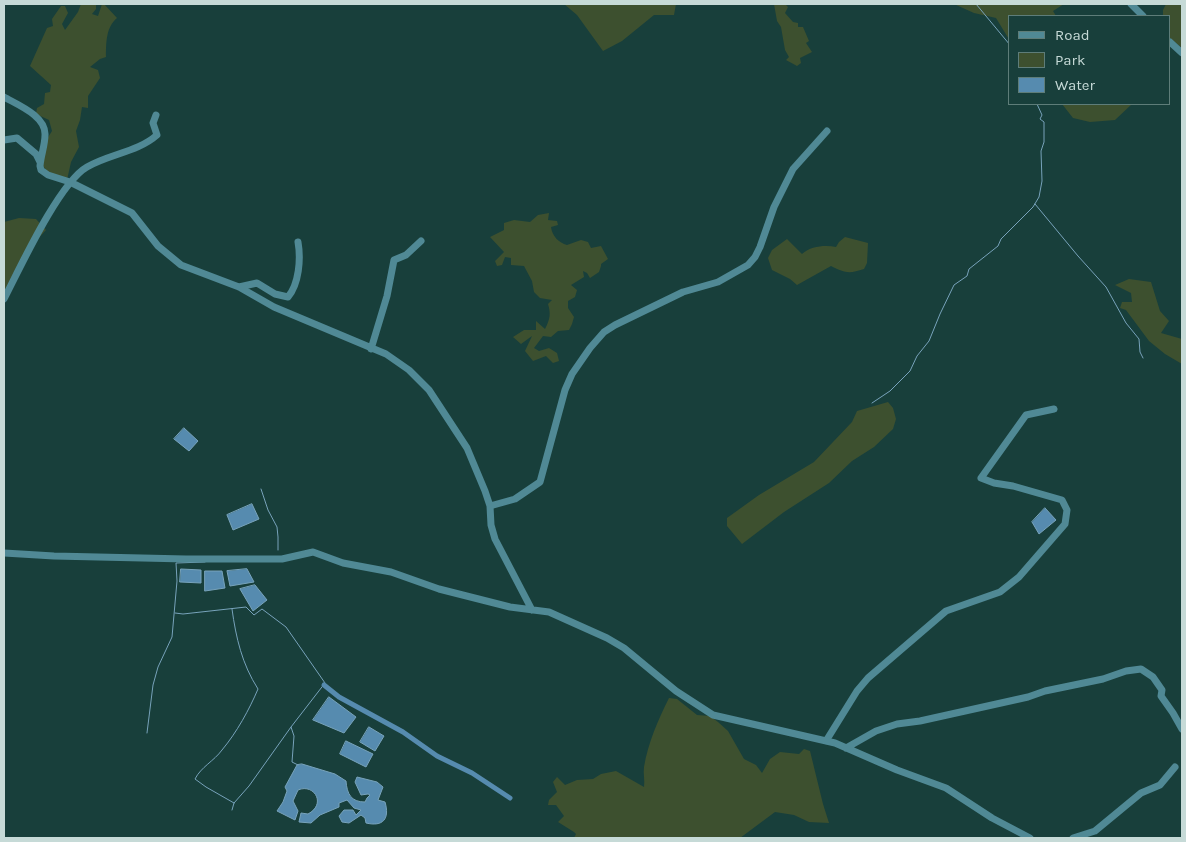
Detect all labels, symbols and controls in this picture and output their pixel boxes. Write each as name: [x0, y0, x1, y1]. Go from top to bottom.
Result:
legend: [1008, 15, 1171, 105]
text: Road: [1055, 26, 1090, 44]
text: Park: [1055, 51, 1085, 69]
text: Water: [1055, 76, 1095, 94]

